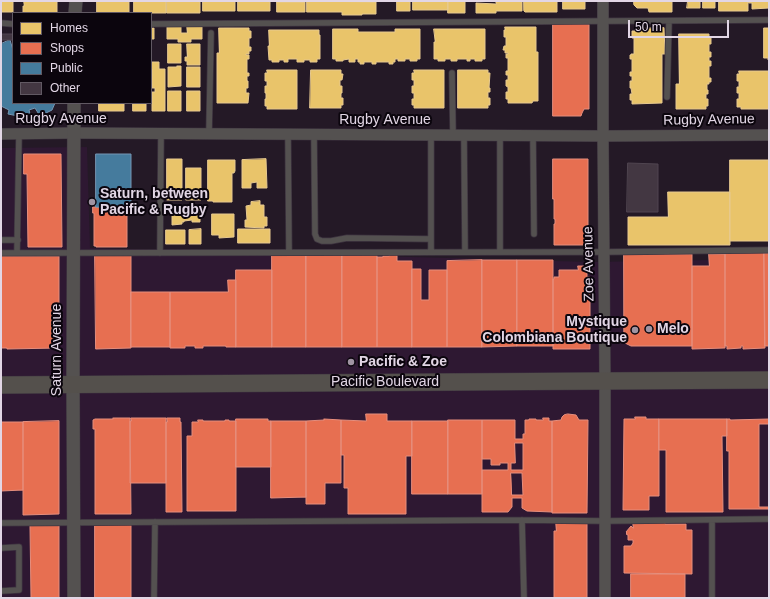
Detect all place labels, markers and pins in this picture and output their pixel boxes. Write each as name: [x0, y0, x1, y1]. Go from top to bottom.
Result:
place label: Saturn, between Pacific & Rugby: [100, 186, 208, 218]
marker: Saturn, between Pacific & Rugby: [87, 197, 97, 207]
place label: Mystique Colombiana Boutique: [482, 314, 627, 346]
place label: Melo: [657, 321, 689, 337]
marker: Melo: [644, 324, 654, 334]
marker: Mystique Colombiana Boutique: [630, 325, 640, 335]
place label: Pacific & Zoe: [359, 354, 447, 370]
marker: Pacific & Zoe: [346, 357, 356, 367]

